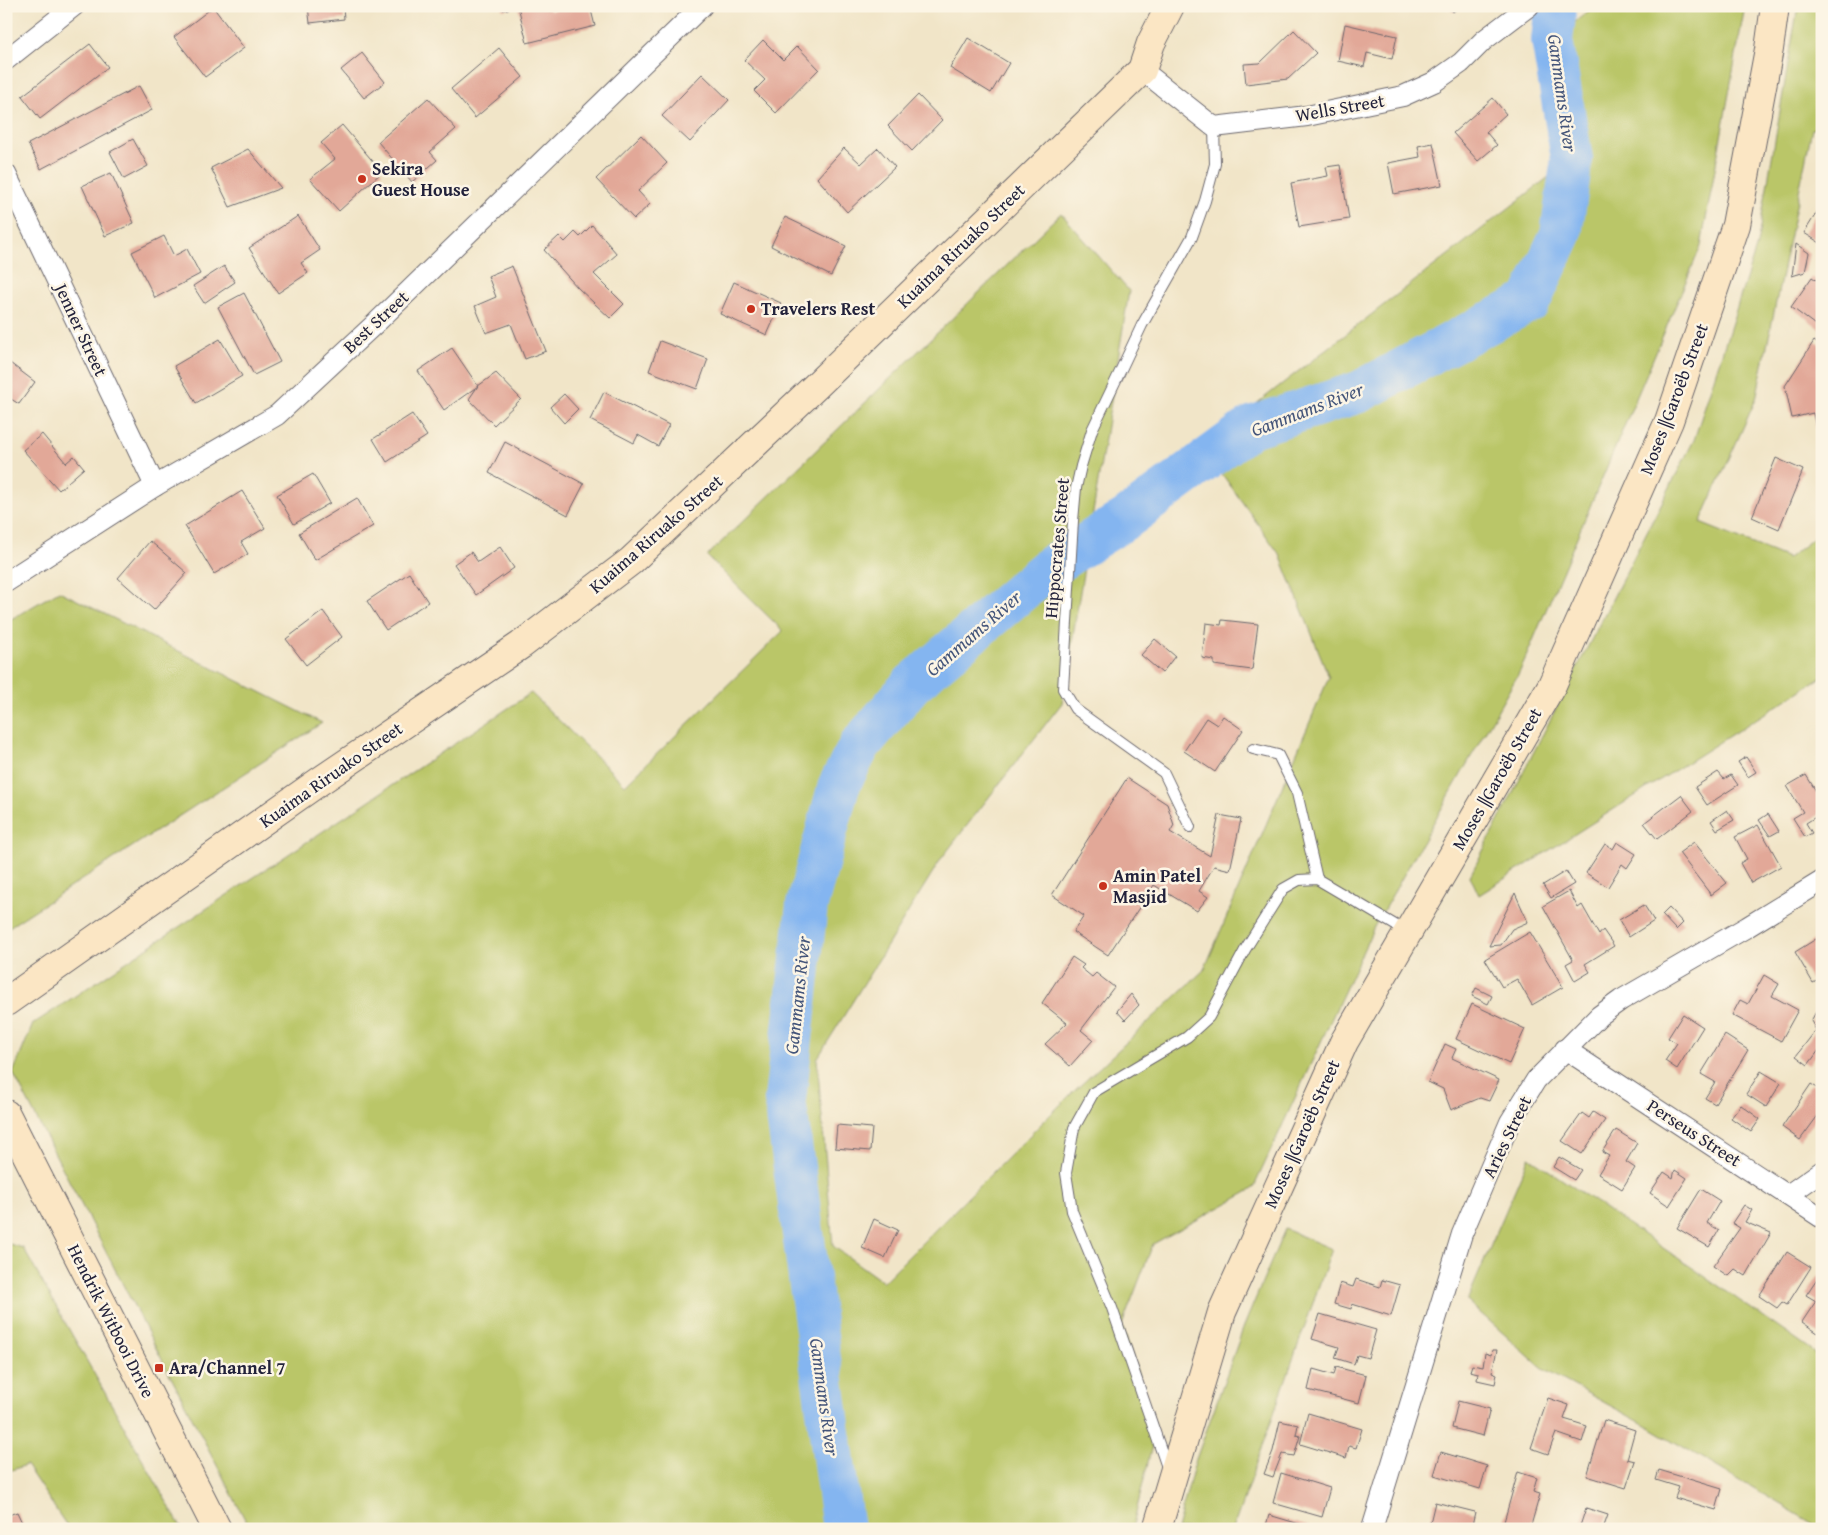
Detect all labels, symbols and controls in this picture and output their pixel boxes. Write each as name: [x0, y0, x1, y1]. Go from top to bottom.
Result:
water label: Gammams River: [1541, 32, 1585, 155]
street label: Wells Street: [1293, 86, 1387, 129]
place label: Sekira Guest House: [372, 155, 470, 203]
marker: Sekira Guest House: [356, 173, 368, 185]
street label: Kuaima Riruako Street: [890, 177, 1032, 314]
street label: Jenner Street: [47, 277, 115, 381]
street label: Best Street: [337, 283, 415, 359]
place label: Travelers Rest: [761, 295, 875, 322]
marker: Travelers Rest: [745, 303, 757, 315]
street label: Moses ǁGaroëb Street: [1632, 319, 1715, 479]
water label: Gammams River: [1247, 374, 1368, 443]
street label: Kuaima Riruako Street: [583, 467, 729, 599]
street label: Hippocrates Street: [1037, 476, 1076, 619]
water label: Gammams River: [919, 583, 1028, 682]
street label: Moses ǁGaroëb Street: [1445, 702, 1549, 855]
street label: Kuaima Riruako Street: [253, 715, 408, 834]
place label: Amin Patel Masjid: [1113, 862, 1201, 910]
marker: Amin Patel Masjid: [1097, 880, 1109, 892]
water label: Gammams River: [777, 934, 817, 1055]
street label: Moses ǁGaroëb Street: [1257, 1054, 1347, 1213]
street label: Aries Street: [1475, 1091, 1538, 1182]
street label: Perseus Street: [1642, 1092, 1747, 1174]
street label: Hendrik Witbooi Drive: [61, 1239, 162, 1402]
water label: Gammams River: [803, 1336, 847, 1459]
place label: Ara/Channel 7: [169, 1354, 285, 1381]
marker: Ara/Channel 7: [153, 1362, 165, 1374]

